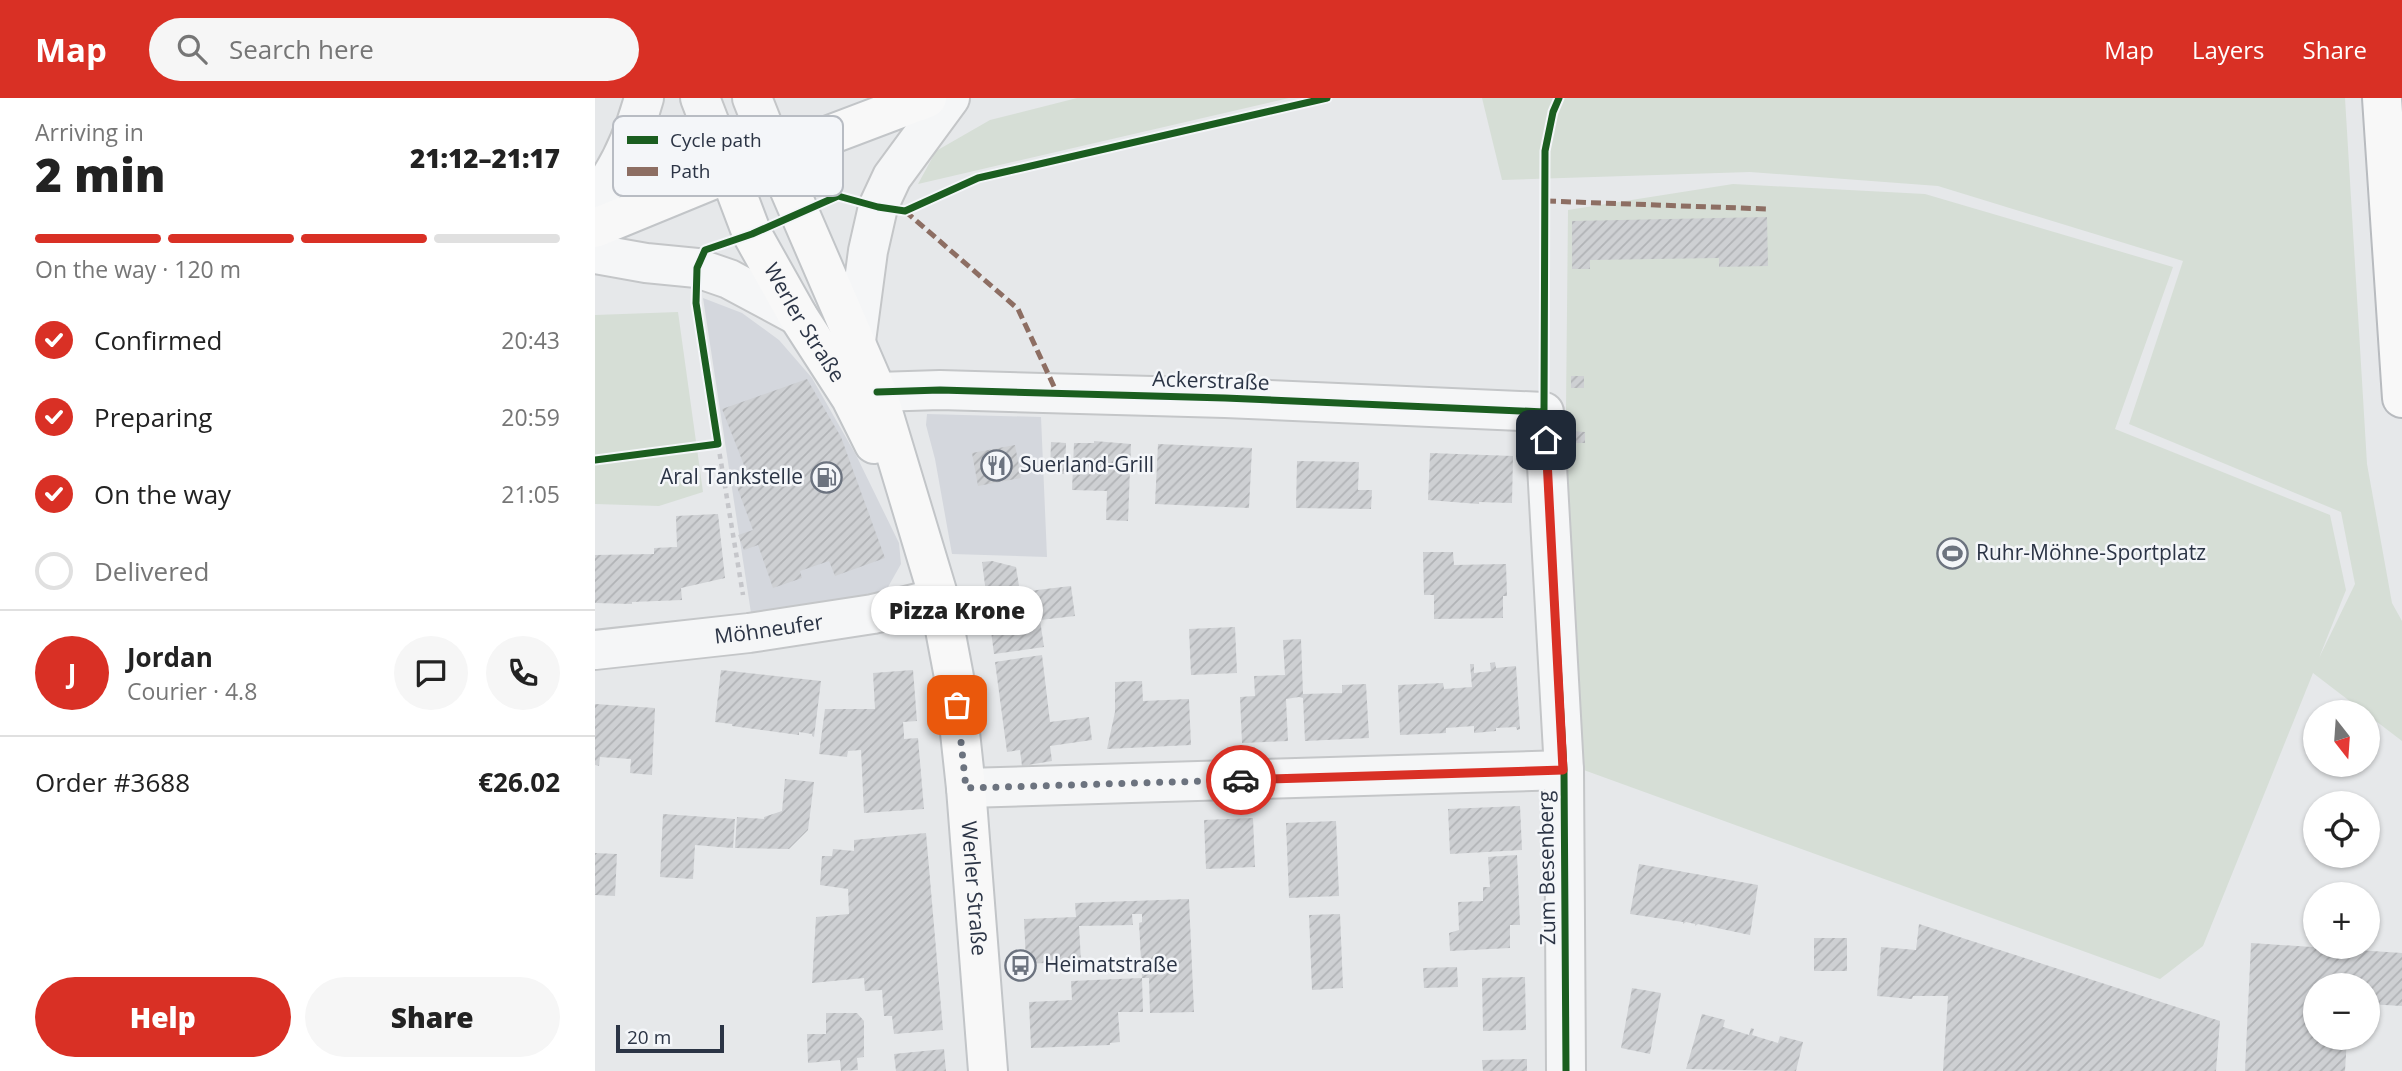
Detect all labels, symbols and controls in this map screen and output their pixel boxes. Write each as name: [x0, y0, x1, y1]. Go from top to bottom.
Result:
search box: [149, 18, 639, 81]
text: Map: [35, 27, 107, 72]
icon: search: [173, 30, 211, 68]
text: Search here: [229, 31, 374, 67]
text: Map: [2104, 33, 2154, 66]
text: Layers: [2192, 33, 2265, 66]
text: Share: [2303, 33, 2367, 66]
text: Arriving in: [35, 116, 144, 148]
legend: [613, 116, 843, 196]
text: Cycle path: [670, 127, 762, 153]
text: 21:12–21:17: [410, 140, 560, 176]
text: 2 min: [35, 143, 166, 205]
text: Path: [670, 158, 710, 184]
text: On the way · 120 m: [35, 253, 241, 285]
street label: Werler Straße: [758, 257, 852, 387]
icon: check: [35, 321, 73, 359]
text: Confirmed: [94, 322, 222, 358]
text: 20:43: [501, 324, 560, 356]
street label: Ackerstraße: [1152, 364, 1270, 396]
icon: check: [35, 398, 73, 436]
text: Preparing: [94, 399, 212, 435]
text: 20:59: [501, 401, 560, 433]
pin: [1516, 410, 1576, 470]
icon: home: [1527, 421, 1565, 459]
restaurant icon: Suerland-Grill: [980, 448, 1014, 482]
place label: Suerland-Grill: [1020, 450, 1154, 478]
fuel station icon: Aral Tankstelle: [809, 460, 843, 494]
place label: Aral Tankstelle: [660, 462, 803, 490]
icon: check: [35, 475, 73, 513]
text: On the way: [94, 476, 231, 512]
text: 21:05: [501, 478, 560, 510]
sports icon: Ruhr-Möhne-Sportplatz: [1936, 536, 1970, 570]
place label: Ruhr-Möhne-Sportplatz: [1976, 538, 2206, 566]
text: Delivered: [94, 553, 209, 589]
callout: Pizza Krone: [871, 586, 1043, 635]
text: Pizza Krone: [889, 594, 1025, 626]
street label: Möhneufer: [713, 607, 825, 650]
button: chat: [394, 636, 468, 710]
button: phone: [486, 636, 560, 710]
text: Jordan: [127, 639, 213, 675]
text: J: [68, 655, 76, 691]
text: Courier · 4.8: [127, 675, 257, 707]
pin: [927, 675, 987, 735]
icon: bag: [938, 686, 976, 724]
north arrow: [2303, 700, 2380, 777]
map controls: [2303, 700, 2380, 1050]
courier: [1206, 745, 1276, 815]
icon: car: [1222, 761, 1260, 799]
text: Order #3688: [35, 764, 190, 800]
text: €26.02: [478, 764, 560, 800]
street label: Zum Besenberg: [1531, 791, 1561, 945]
button: locate: [2303, 791, 2380, 868]
street label: Werler Straße: [956, 820, 994, 957]
button: +: [2303, 882, 2380, 959]
bus stop icon: Heimatstraße: [1004, 948, 1038, 982]
place label: Heimatstraße: [1044, 950, 1178, 978]
button: −: [2303, 973, 2380, 1050]
button: Help: [35, 977, 291, 1057]
button: Share: [305, 977, 560, 1057]
scale bar: [616, 1022, 725, 1054]
text: 20 m: [627, 1024, 671, 1050]

